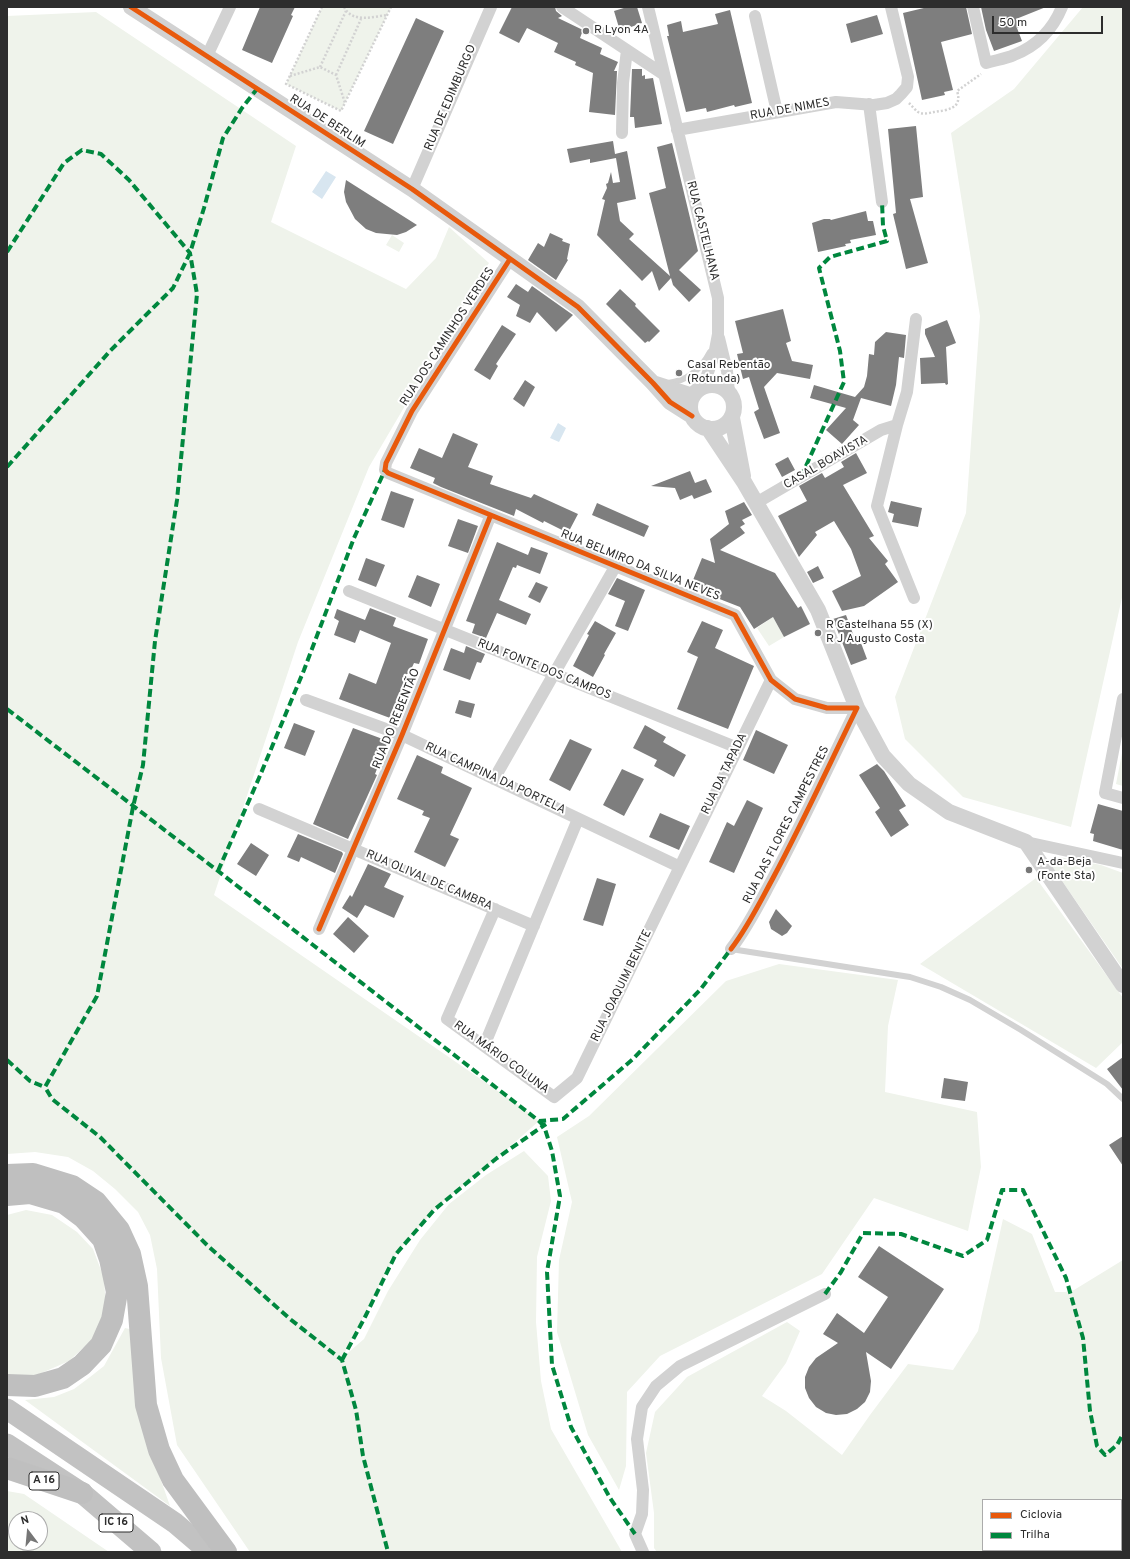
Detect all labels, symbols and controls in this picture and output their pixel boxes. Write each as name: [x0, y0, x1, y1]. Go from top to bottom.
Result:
scale bar: [994, 8, 1105, 34]
text: 50 m: [999, 15, 1027, 31]
place label: R Lyon 4A: [594, 24, 649, 38]
marker: R Lyon 4A: [581, 26, 591, 36]
street label: RUA DE EDIMBURGO: [422, 43, 480, 153]
street label: RUA DE BERLIM: [286, 92, 368, 152]
street label: RUA DE NIMES: [749, 96, 831, 124]
street label: RUA CASTELHANA: [683, 180, 721, 282]
street label: RUA DOS CAMINHOS VERDES: [398, 265, 498, 409]
place label: Casal Rebentão (Rotunda): [687, 359, 771, 387]
marker: Casal Rebentão (Rotunda): [674, 368, 684, 378]
street label: CASAL BOAVISTA: [781, 433, 871, 493]
street label: RUA BELMIRO DA SILVA NEVES: [558, 527, 722, 605]
place label: R Castelhana 55 (X) R J Augusto Costa: [826, 619, 933, 647]
marker: R Castelhana 55 (X) R J Augusto Costa: [813, 628, 823, 638]
street label: RUA FONTE DOS CAMPOS: [475, 637, 613, 703]
street label: RUA DO REBENTÃO: [370, 667, 424, 771]
street label: RUA DA TAPADA: [699, 731, 751, 817]
street label: RUA CAMPINA DA PORTELA: [422, 740, 568, 818]
street label: RUA DAS FLORES CAMPESTRES: [741, 744, 833, 906]
street label: RUA OLIVAL DE CAMBRA: [363, 848, 495, 914]
place label: A-da-Beja (Fonte Sta): [1037, 856, 1095, 884]
marker: A-da-Beja (Fonte Sta): [1024, 865, 1034, 875]
street label: RUA JOAQUIM BENITE: [589, 928, 655, 1044]
street label: RUA MÁRIO COLUNA: [451, 1019, 551, 1097]
road number: A 16: [29, 1472, 59, 1490]
legend: [982, 1499, 1122, 1551]
text: Ciclovia: [1020, 1507, 1062, 1523]
north arrow: [8, 1511, 48, 1551]
text: N: [19, 1513, 31, 1528]
road number: IC 16: [99, 1514, 133, 1532]
text: Trilha: [1020, 1527, 1050, 1543]

